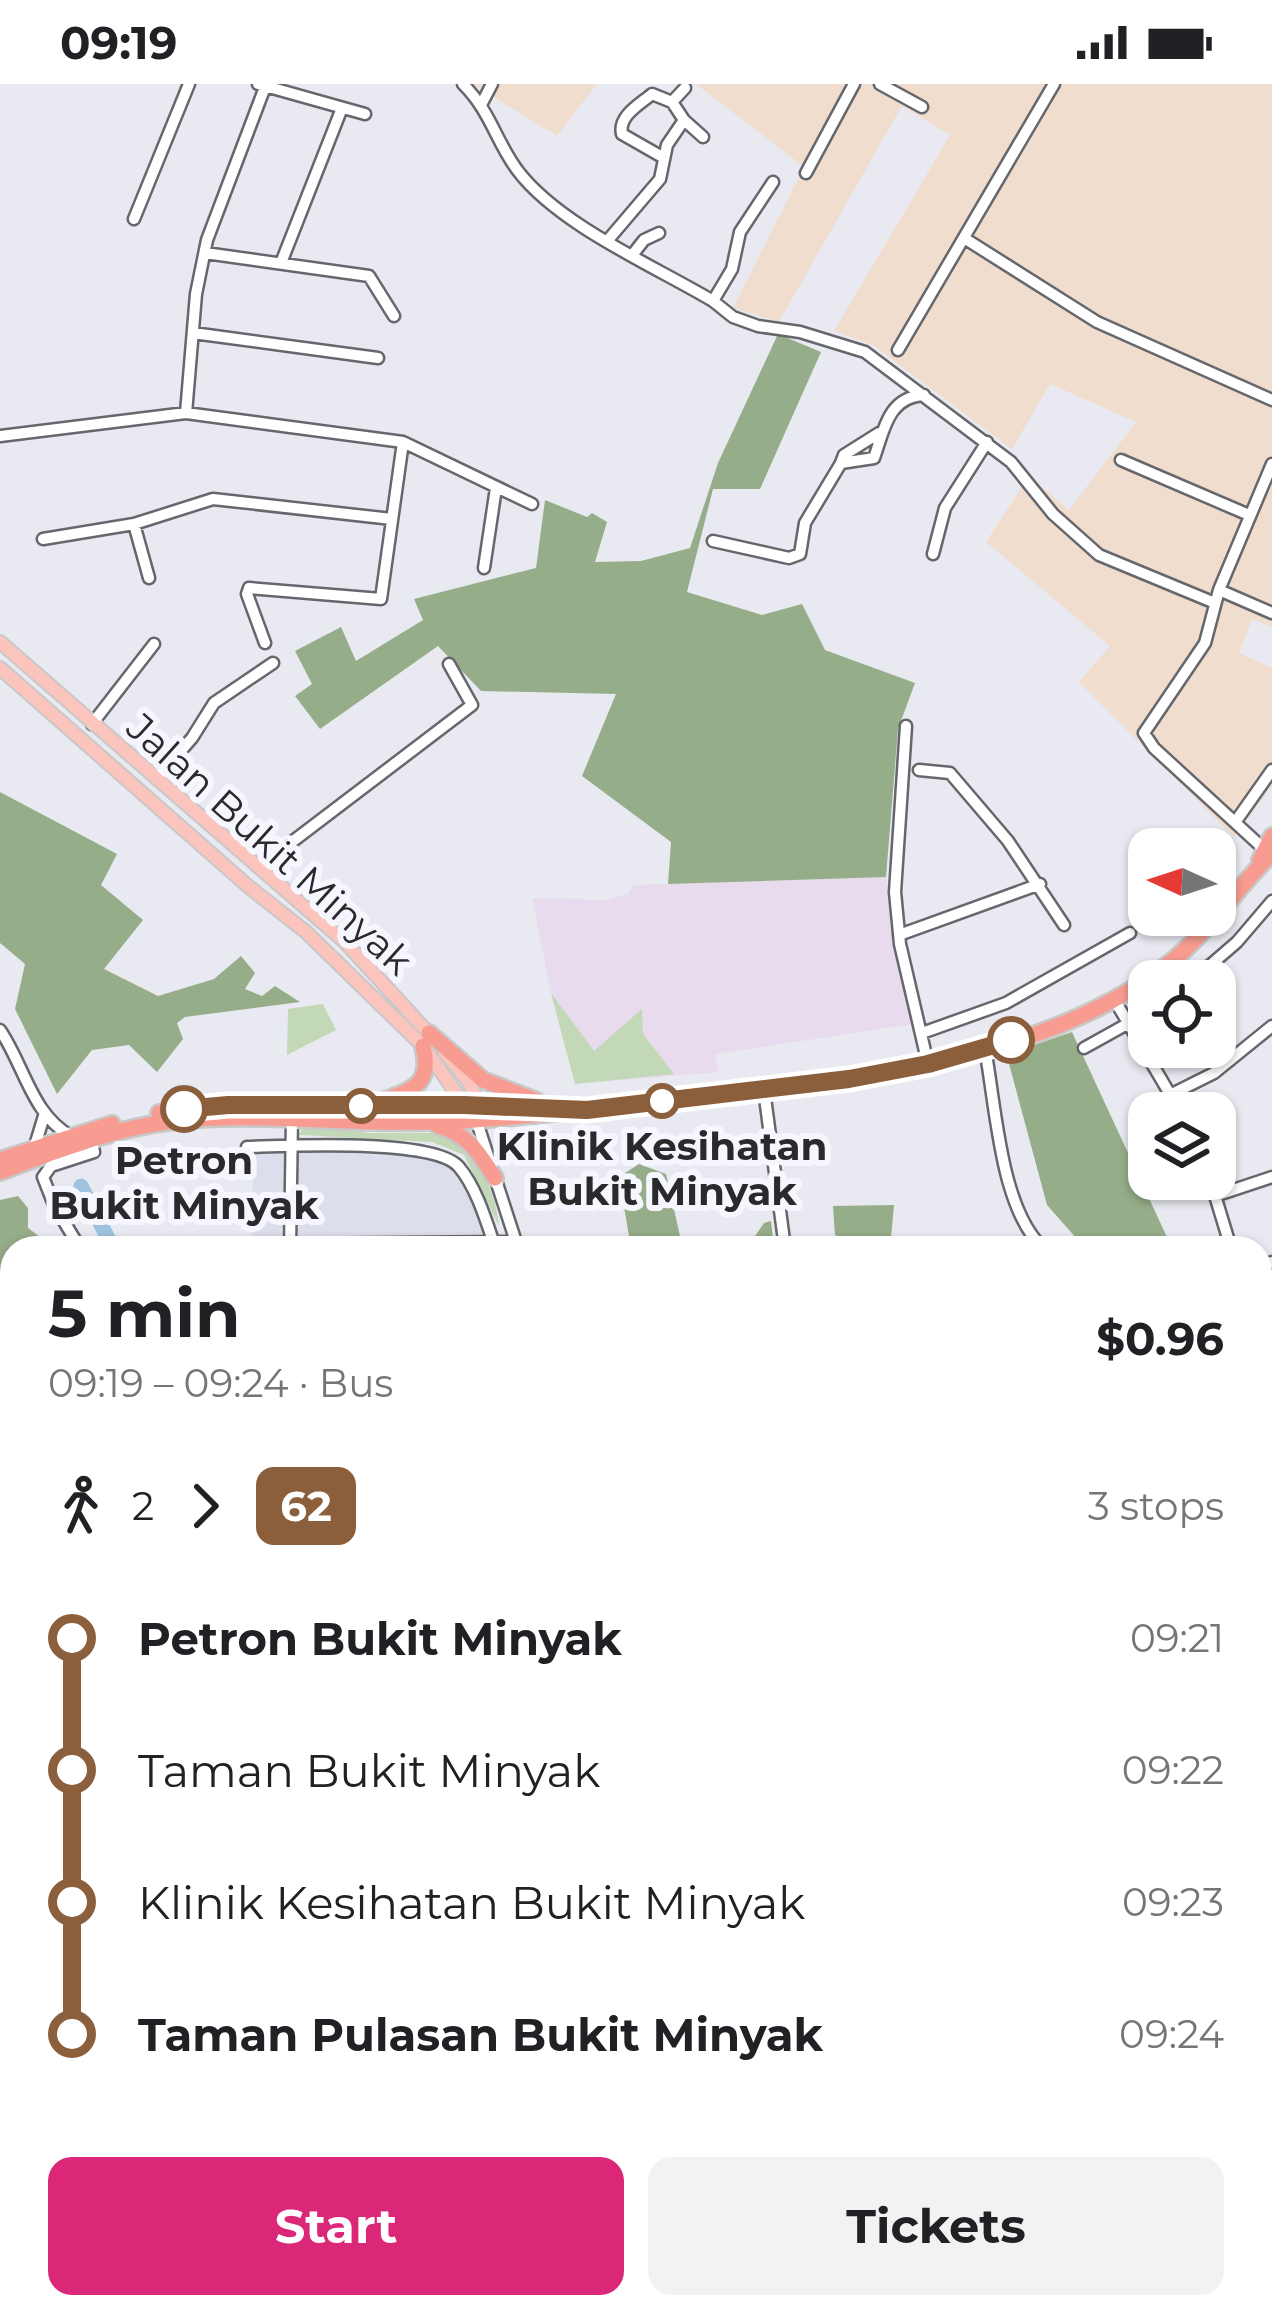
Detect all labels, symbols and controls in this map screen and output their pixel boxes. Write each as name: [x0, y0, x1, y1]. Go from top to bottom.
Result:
text: 09:19: [60, 15, 177, 70]
street label: Jalan Bukit Minyak: [117, 702, 423, 985]
north arrow: [1128, 828, 1236, 936]
map controls: [1128, 828, 1236, 1200]
button: locate: [1128, 960, 1236, 1068]
unlabelled marker: [989, 1018, 1033, 1062]
marker: Klinik Kesihatan Bukit Minyak: [646, 1085, 678, 1117]
marker: Petron Bukit Minyak: [162, 1087, 206, 1131]
unlabelled marker: [345, 1090, 377, 1122]
button: layers: [1128, 1092, 1236, 1200]
place label: Klinik Kesihatan Bukit Minyak: [497, 1122, 827, 1215]
place label: Petron Bukit Minyak: [49, 1136, 319, 1229]
text: 5 min: [48, 1273, 241, 1354]
text: $0.96: [1096, 1311, 1224, 1366]
text: 09:19 – 09:24 · Bus: [48, 1359, 393, 1407]
icon: walk: [48, 1473, 114, 1539]
icon: forward: [172, 1473, 238, 1539]
text: 62: [280, 1480, 332, 1532]
text: 2: [132, 1482, 154, 1530]
text: 3 stops: [1088, 1482, 1224, 1530]
text: Petron Bukit Minyak: [138, 1611, 622, 1666]
text: 09:21: [1130, 1614, 1224, 1662]
text: Taman Bukit Minyak: [138, 1743, 600, 1798]
text: 09:22: [1122, 1746, 1224, 1794]
text: Klinik Kesihatan Bukit Minyak: [138, 1875, 805, 1930]
text: 09:23: [1122, 1878, 1224, 1926]
text: Taman Pulasan Bukit Minyak: [138, 2007, 823, 2062]
text: 09:24: [1119, 2010, 1224, 2058]
button: Start: [48, 2157, 624, 2295]
button: Tickets: [648, 2157, 1224, 2295]

